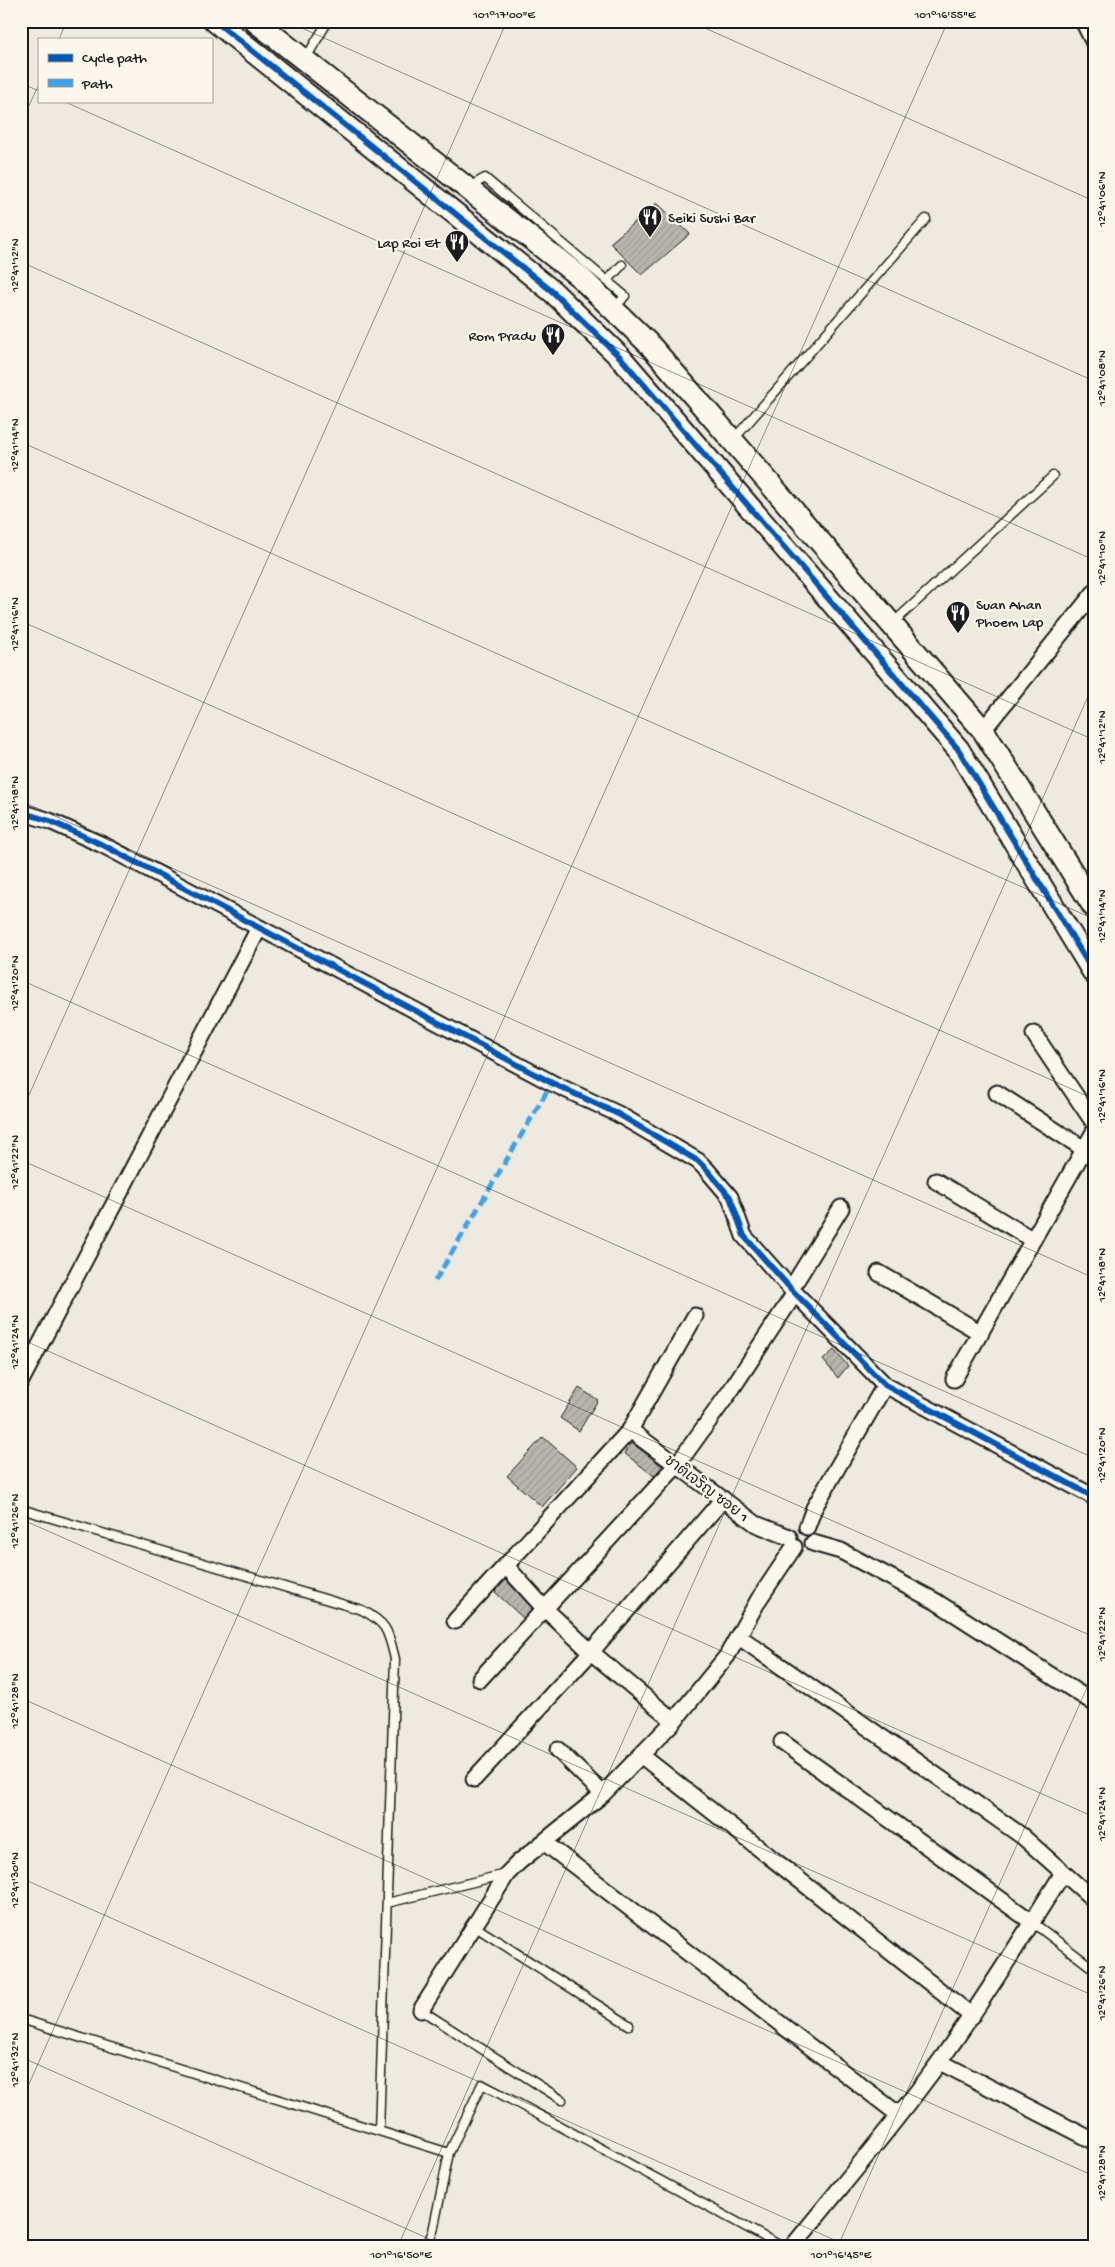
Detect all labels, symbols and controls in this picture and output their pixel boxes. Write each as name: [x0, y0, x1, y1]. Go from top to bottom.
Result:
text: 101°17'00"E: [472, 9, 536, 23]
text: 101°16'55"E: [914, 9, 976, 23]
legend: [38, 38, 212, 102]
text: Cycle path: [82, 50, 147, 68]
text: Path: [81, 76, 113, 94]
text: 12°41'06"N: [1096, 171, 1110, 228]
restaurant icon: Seiki Sushi Bar: [637, 204, 663, 238]
place label: Seiki Sushi Bar: [668, 210, 757, 228]
restaurant icon: Lap Roi Et: [444, 229, 470, 263]
place label: Lap Roi Et: [377, 235, 442, 253]
text: 12°41'12"N: [9, 238, 23, 293]
restaurant icon: Rom Pradu: [540, 322, 566, 356]
place label: Rom Pradu: [468, 328, 536, 346]
text: 12°41'08"N: [1096, 350, 1110, 407]
text: 12°41'14"N: [9, 418, 23, 473]
text: 12°41'10"N: [1096, 531, 1110, 586]
text: 12°41'16"N: [9, 597, 23, 652]
place label: Suan Ahan Phoem Lap: [975, 597, 1044, 632]
restaurant icon: Suan Ahan Phoem Lap: [945, 600, 971, 634]
text: 12°41'12"N: [1096, 710, 1110, 765]
text: 12°41'18"N: [9, 776, 23, 831]
text: 12°41'14"N: [1096, 889, 1110, 944]
text: 12°41'20"N: [9, 955, 23, 1012]
text: 12°41'16"N: [1096, 1069, 1110, 1124]
text: 12°41'22"N: [9, 1135, 23, 1190]
text: 12°41'18"N: [1096, 1248, 1110, 1303]
text: 12°41'24"N: [9, 1315, 23, 1370]
text: 12°41'20"N: [1096, 1427, 1110, 1484]
street label: ชาติเจริญ ซอย 1: [660, 1451, 753, 1527]
text: 12°41'26"N: [9, 1494, 23, 1549]
text: 12°41'22"N: [1096, 1607, 1110, 1662]
text: 12°41'28"N: [9, 1673, 23, 1729]
text: 12°41'24"N: [1096, 1787, 1110, 1842]
text: 12°41'30"N: [9, 1852, 23, 1909]
text: 12°41'26"N: [1096, 1966, 1110, 2021]
text: 12°41'32"N: [9, 2033, 23, 2088]
text: 12°41'28"N: [1096, 2145, 1110, 2201]
text: 101°16'50"E: [369, 2249, 432, 2263]
text: 101°16'45"E: [810, 2249, 872, 2263]

